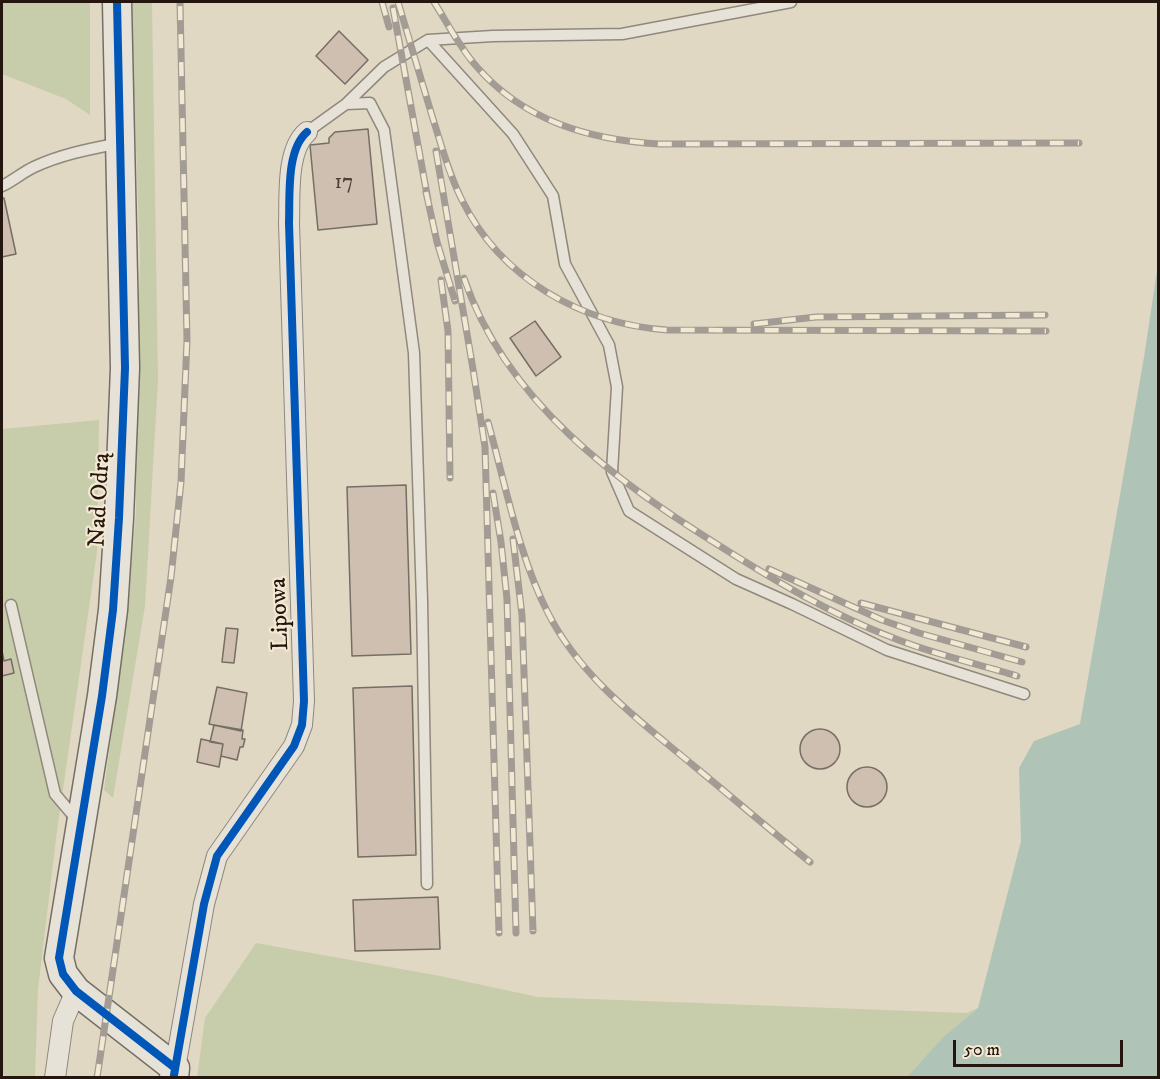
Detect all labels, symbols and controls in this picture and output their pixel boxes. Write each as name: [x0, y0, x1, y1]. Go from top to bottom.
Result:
house number: 17: [335, 171, 353, 197]
street label: Nad Odrą: [84, 452, 118, 548]
street label: Lipowa: [265, 577, 297, 651]
scale bar: [956, 1028, 1126, 1066]
text: 50 m: [964, 1039, 1000, 1061]

